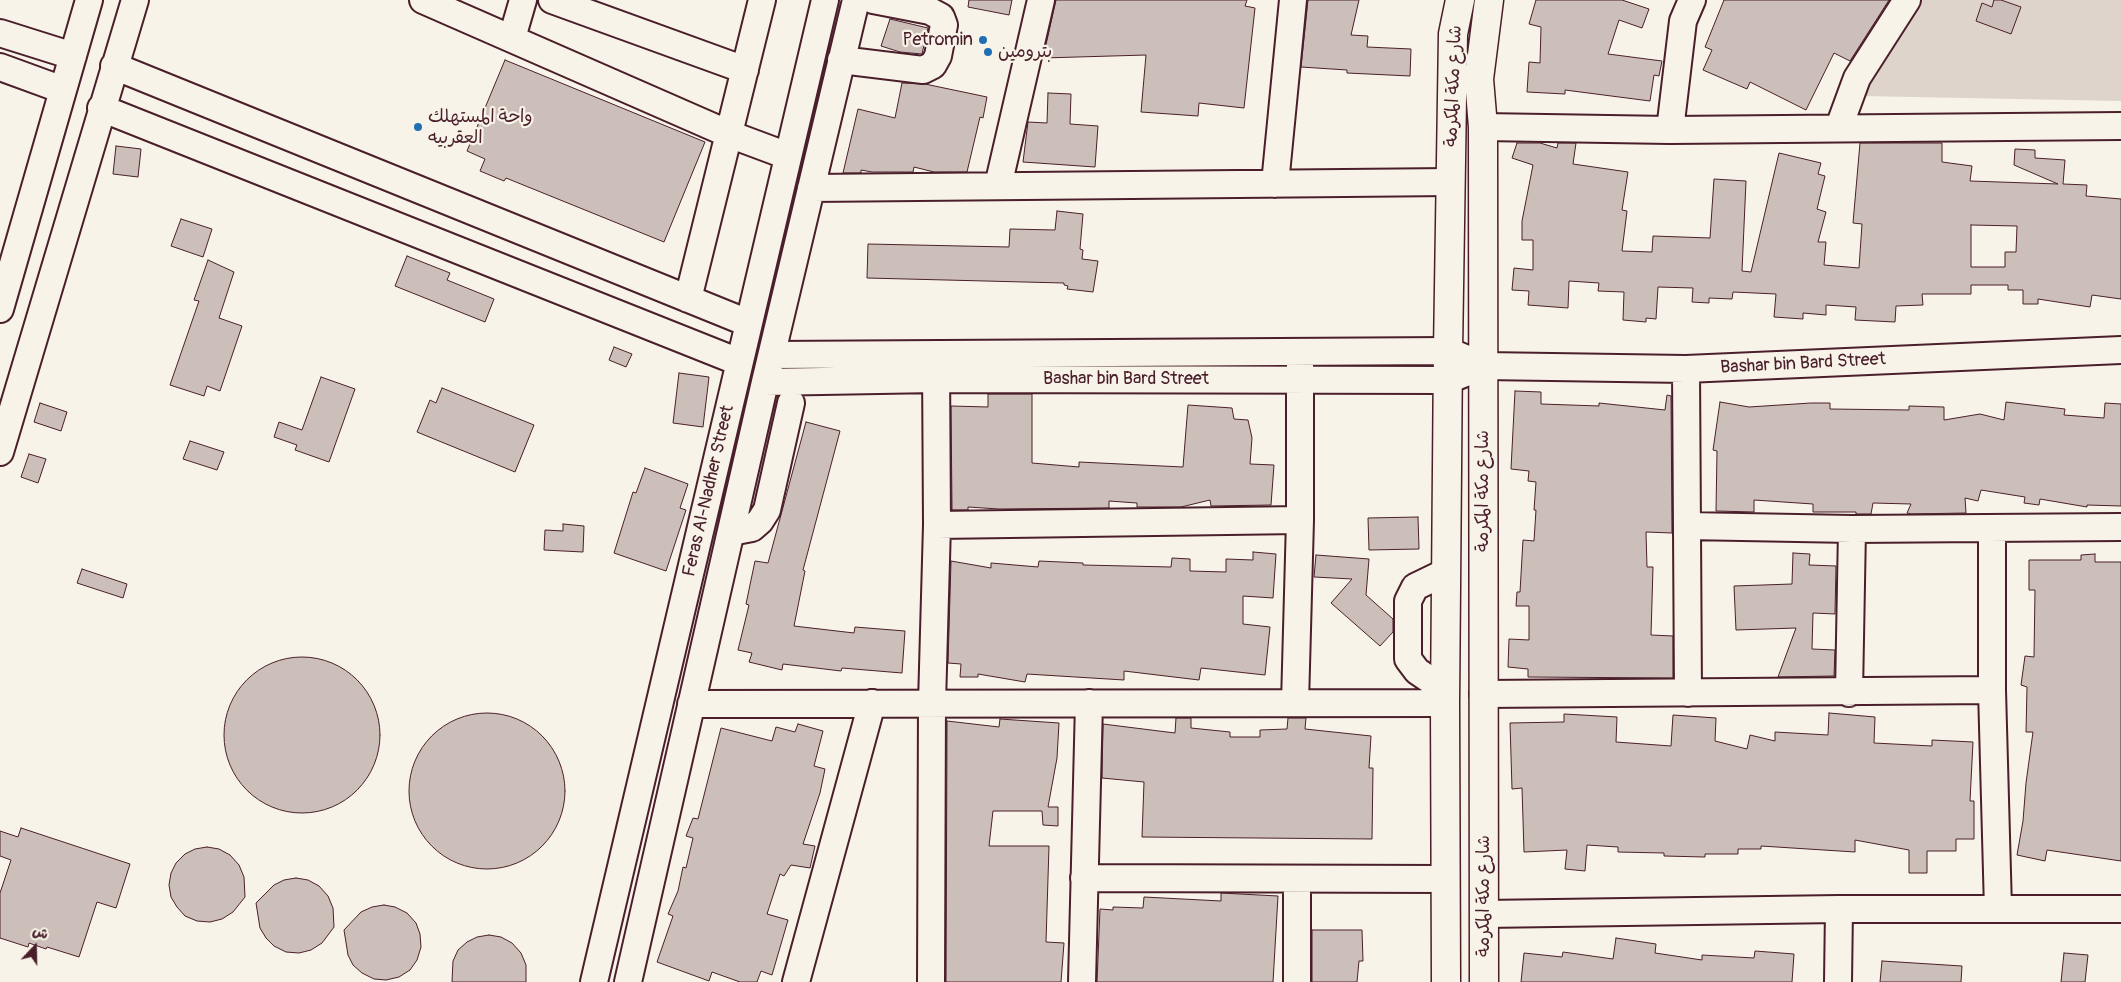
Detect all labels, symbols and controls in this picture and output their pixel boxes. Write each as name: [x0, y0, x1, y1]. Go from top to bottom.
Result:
street label: شارع مكة المكرمة: [1441, 25, 1467, 147]
place label: Petromin: [903, 29, 973, 51]
marker: Petromin: [977, 34, 989, 46]
place label: بترومين: [998, 41, 1052, 63]
marker: بترومين: [982, 46, 994, 58]
place label: واحة المستهلك العقربيه: [428, 106, 533, 148]
marker: واحة المستهلك العقربيه: [412, 121, 424, 133]
street label: Bashar bin Bard Street: [1720, 349, 1886, 379]
street label: Bashar bin Bard Street: [1043, 368, 1209, 390]
street label: Feras Al-Nadher Street: [679, 403, 739, 579]
street label: شارع مكة المكرمة: [1472, 430, 1494, 552]
street label: شارع مكة المكرمة: [1473, 835, 1495, 957]
north arrow: [10, 922, 60, 972]
text: ش: [30, 922, 51, 943]

